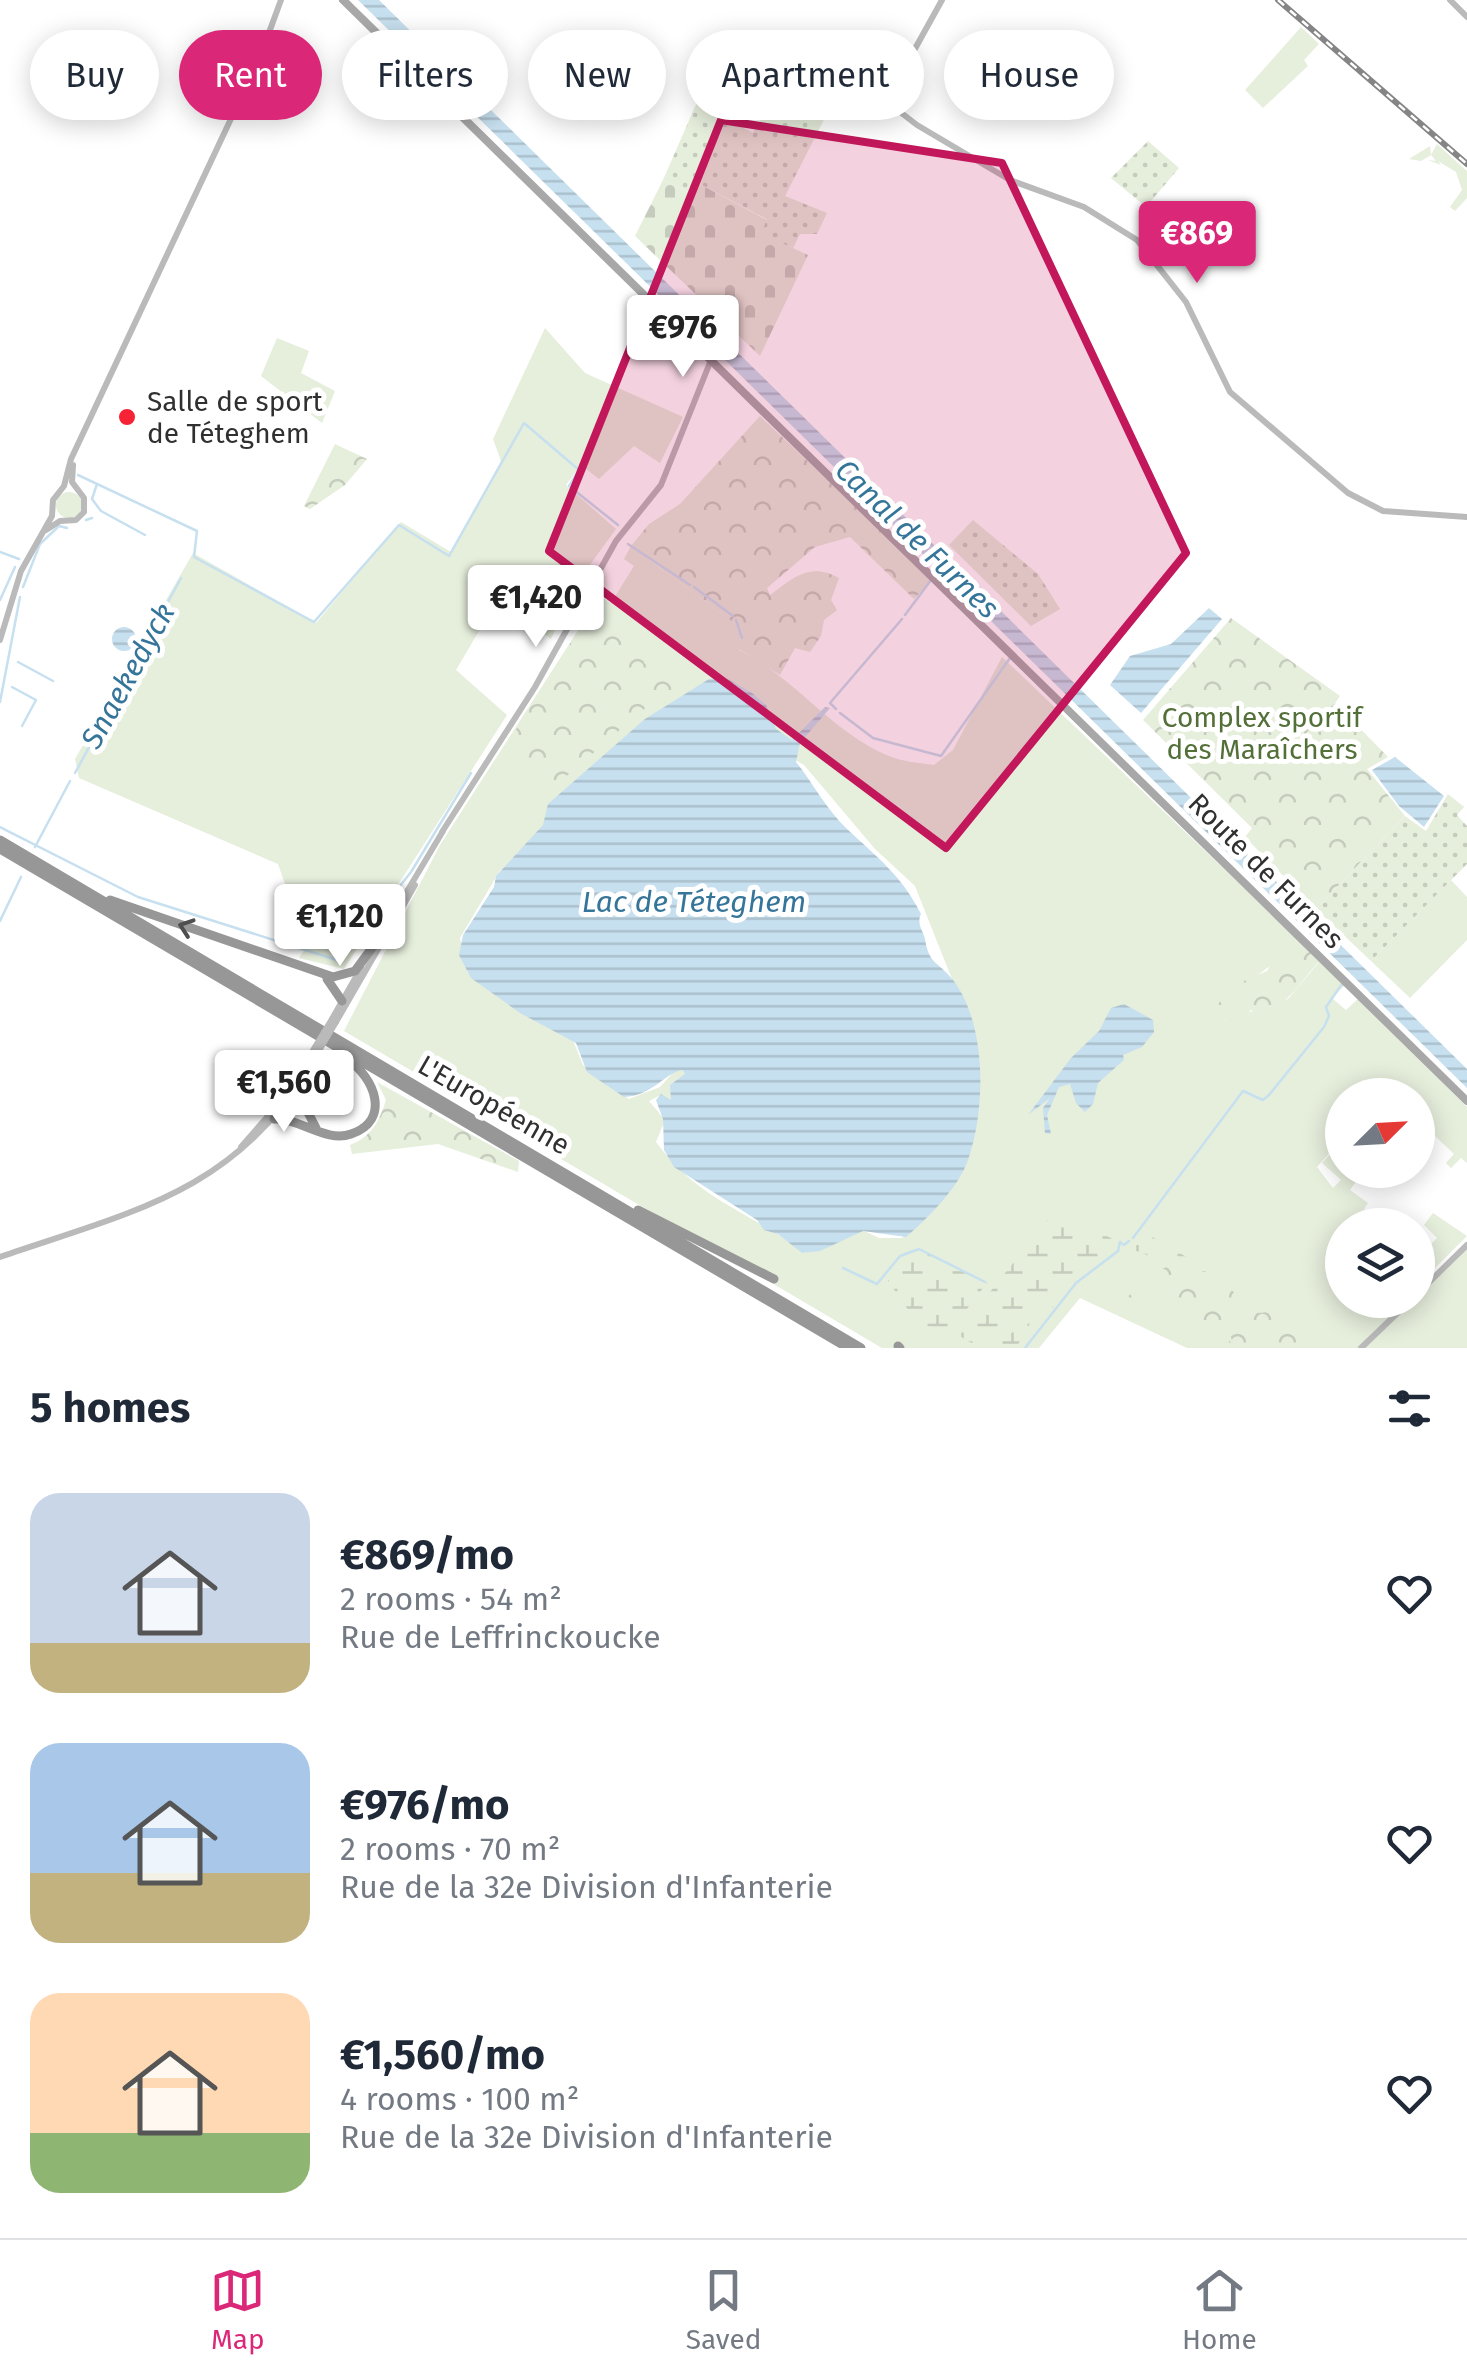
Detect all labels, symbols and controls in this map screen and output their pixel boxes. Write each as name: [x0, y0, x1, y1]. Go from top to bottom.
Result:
chip: Buy: [30, 30, 159, 120]
chip: Rent: [179, 30, 322, 120]
chip: Filters: [342, 30, 508, 120]
chip: New: [528, 30, 666, 120]
chip: Apartment: [686, 30, 924, 120]
chip: House: [944, 30, 1114, 120]
pin: €869: [1138, 201, 1256, 286]
text: €869: [1161, 214, 1233, 252]
pin: €976: [624, 295, 742, 380]
text: €976: [649, 308, 717, 346]
place label: Salle de sport de Téteghem: [147, 385, 323, 450]
marker: Salle de sport de Téteghem: [116, 406, 138, 428]
water label: Canal de Furnes: [828, 452, 1007, 626]
pin: €1,420: [455, 565, 617, 650]
text: €1,420: [490, 578, 582, 616]
water label: Snaekedyck: [73, 597, 183, 756]
park label: Complex sportif des Maraîchers: [1162, 701, 1365, 766]
street label: Route de Furnes: [1182, 787, 1350, 955]
pin: €1,120: [259, 884, 421, 969]
water label: Lac de Téteghem: [582, 884, 806, 920]
text: €1,120: [296, 897, 384, 935]
one-way arrow: [178, 918, 196, 939]
street label: L'Européenne: [412, 1048, 576, 1162]
pin: €1,560: [203, 1050, 365, 1135]
text: €1,560: [237, 1063, 331, 1101]
north arrow: [1325, 1078, 1435, 1188]
map controls: [1325, 1078, 1435, 1318]
button: layers: [1325, 1208, 1435, 1318]
icon: filters: [1382, 1381, 1437, 1436]
text: 5 homes: [30, 1383, 190, 1433]
text: €869/mo: [340, 1530, 514, 1580]
icon: home: [110, 1533, 230, 1653]
icon: heart: [1382, 1566, 1437, 1621]
text: 2 rooms · 54 m²: [340, 1580, 562, 1618]
text: Rue de Leffrinckoucke: [340, 1618, 661, 1656]
text: €976/mo: [340, 1780, 510, 1830]
icon: home: [110, 1783, 230, 1903]
icon: heart: [1382, 1816, 1437, 1871]
text: 2 rooms · 70 m²: [340, 1830, 560, 1868]
text: Rue de la 32e Division d'Infanterie: [340, 1868, 833, 1906]
text: €1,560/mo: [340, 2030, 545, 2080]
icon: home: [110, 2033, 230, 2153]
icon: heart: [1382, 2066, 1437, 2121]
text: 4 rooms · 100 m²: [340, 2080, 579, 2118]
text: Rue de la 32e Division d'Infanterie: [340, 2118, 833, 2156]
tab: Map: [210, 2263, 265, 2356]
tab: Saved: [686, 2263, 762, 2356]
tab: Home: [1182, 2263, 1257, 2356]

